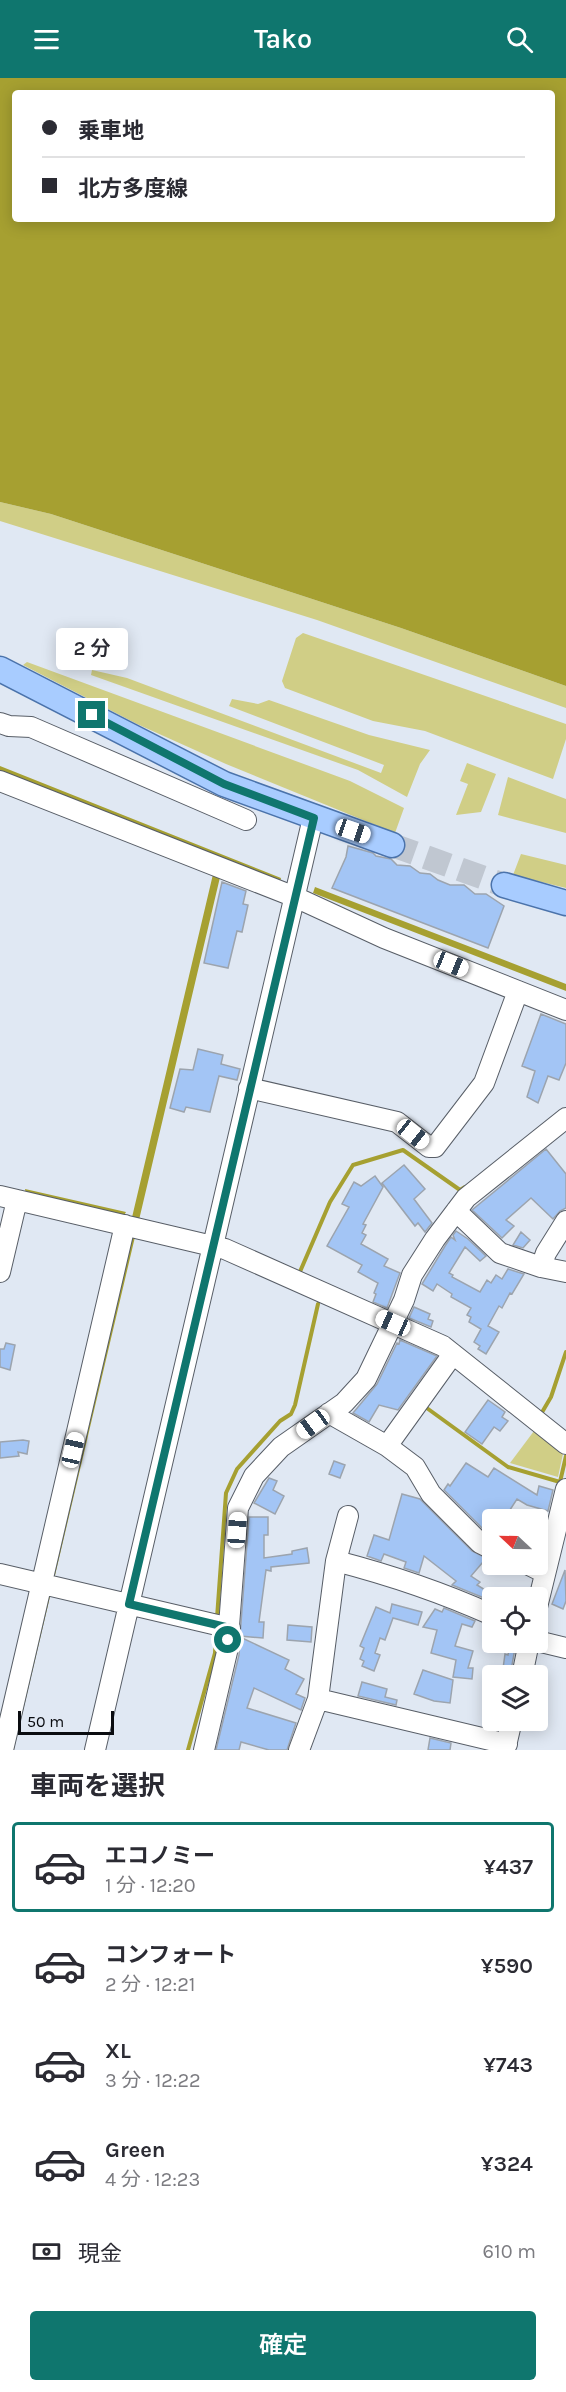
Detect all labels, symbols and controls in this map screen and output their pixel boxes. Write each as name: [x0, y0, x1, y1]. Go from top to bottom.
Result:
icon: menu: [30, 23, 63, 56]
text: Tako: [254, 23, 312, 55]
icon: search: [503, 23, 536, 56]
text: 乗車地: [78, 118, 144, 144]
text: 北方多度線: [78, 176, 188, 202]
callout: 2 分: [56, 628, 128, 670]
text: 2 分: [74, 637, 110, 660]
route end: [78, 701, 105, 728]
car: [333, 817, 373, 845]
car: [431, 949, 471, 979]
car: [393, 1116, 433, 1152]
car: [373, 1307, 413, 1339]
car: [293, 1406, 333, 1442]
car: [60, 1430, 86, 1470]
north arrow: [482, 1509, 548, 1575]
map controls: [482, 1509, 548, 1731]
car: [227, 1511, 247, 1549]
button: locate: [482, 1587, 548, 1653]
route start: [214, 1626, 241, 1653]
button: layers: [482, 1665, 548, 1731]
scale bar: [18, 1708, 114, 1736]
text: 50 m: [27, 1712, 64, 1731]
text: 車両を選択: [30, 1770, 165, 1802]
icon: car: [33, 1840, 87, 1894]
text: エコノミー: [105, 1843, 215, 1869]
text: ¥437: [483, 1854, 533, 1880]
text: 1 分 · 12:20: [105, 1874, 196, 1897]
icon: car: [33, 1939, 87, 1993]
text: コンフォート: [105, 1942, 236, 1968]
text: ¥590: [481, 1953, 533, 1979]
text: 2 分 · 12:21: [105, 1973, 195, 1996]
icon: car: [33, 2038, 87, 2092]
text: XL: [105, 2038, 131, 2064]
text: ¥743: [483, 2052, 533, 2078]
text: 3 分 · 12:22: [105, 2069, 201, 2092]
icon: car: [33, 2137, 87, 2191]
text: Green: [105, 2137, 166, 2163]
text: ¥324: [481, 2151, 533, 2177]
text: 4 分 · 12:23: [105, 2168, 200, 2191]
icon: cash: [30, 2235, 63, 2268]
text: 610 m: [483, 2240, 536, 2263]
text: 現金: [78, 2241, 122, 2267]
button: 確定: [30, 2311, 536, 2380]

